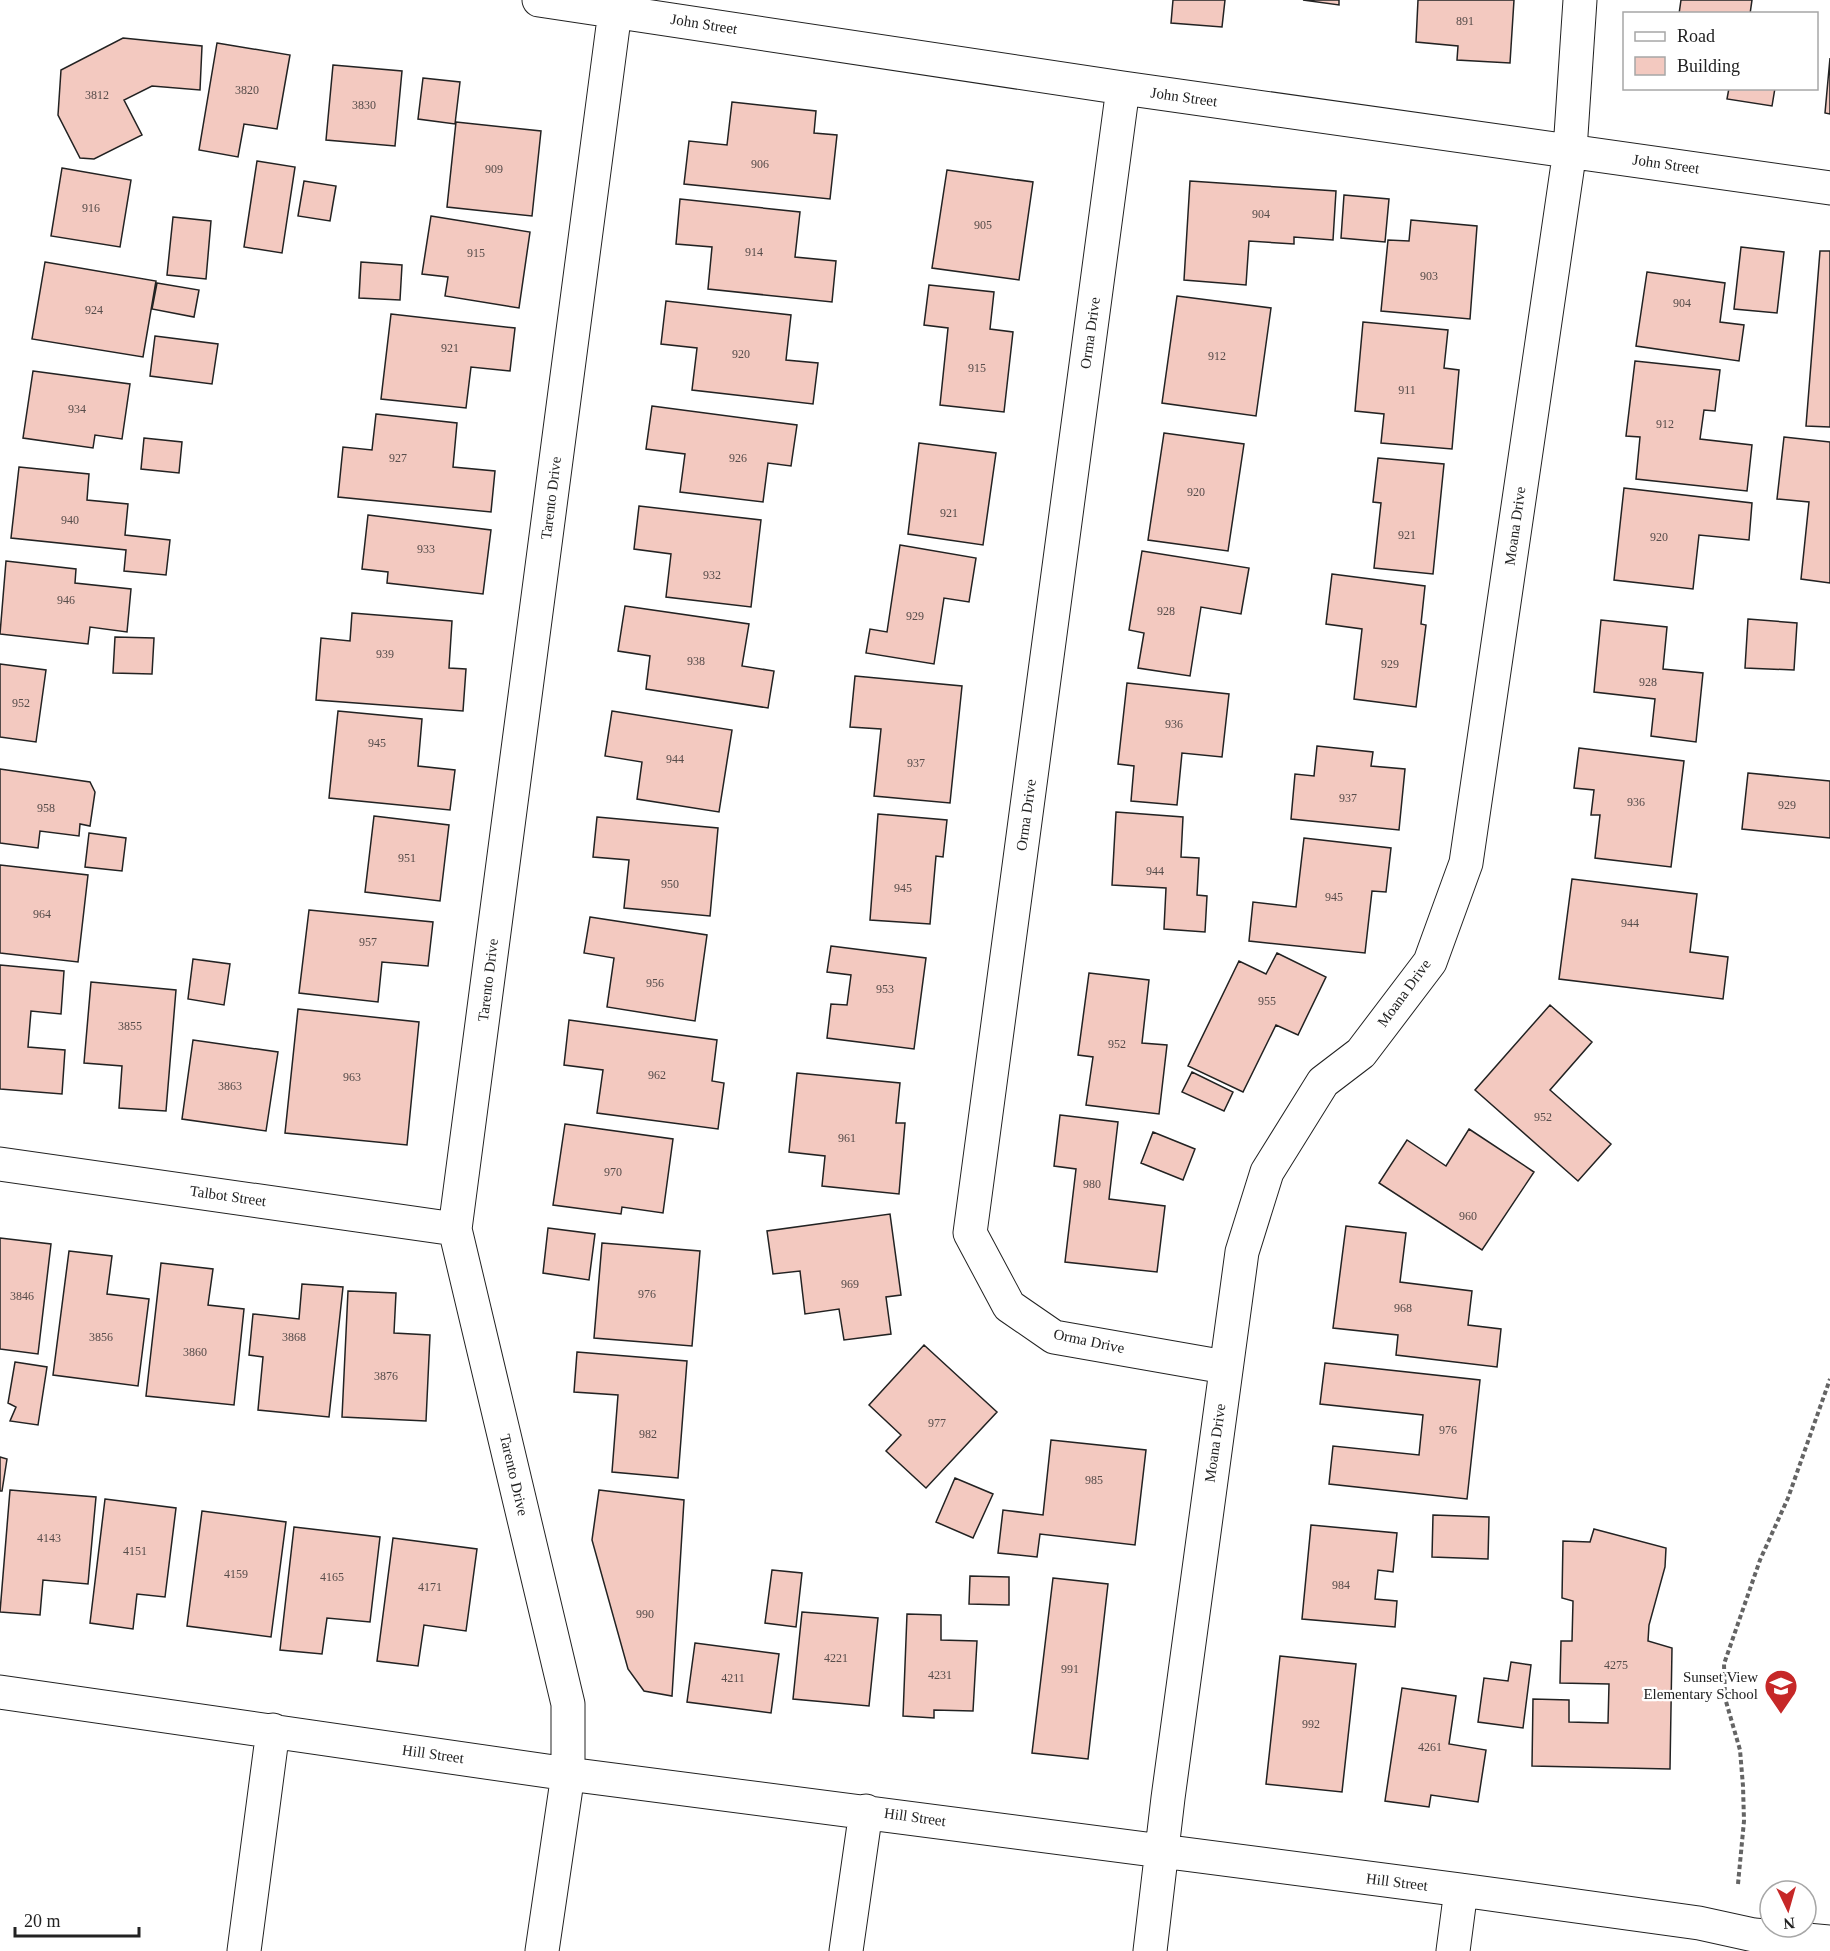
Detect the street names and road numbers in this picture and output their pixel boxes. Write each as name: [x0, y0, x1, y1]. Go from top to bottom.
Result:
street label: John Street: [670, 11, 739, 37]
street label: John Street: [1150, 84, 1219, 110]
street label: John Street: [1632, 151, 1701, 177]
street label: Orma Drive: [1077, 296, 1103, 370]
street label: Tarento Drive: [538, 455, 564, 540]
street label: Moana Drive: [1502, 485, 1529, 567]
street label: Orma Drive: [1013, 778, 1039, 852]
street label: Tarento Drive: [475, 937, 501, 1022]
street label: Moana Drive: [1374, 956, 1434, 1030]
street label: Talbot Street: [189, 1183, 268, 1209]
street label: Orma Drive: [1052, 1326, 1126, 1356]
street label: Moana Drive: [1202, 1402, 1229, 1484]
street label: Tarento Drive: [497, 1433, 531, 1518]
street label: Hill Street: [401, 1742, 466, 1766]
street label: Hill Street: [883, 1805, 948, 1829]
street label: Hill Street: [1365, 1870, 1430, 1894]

